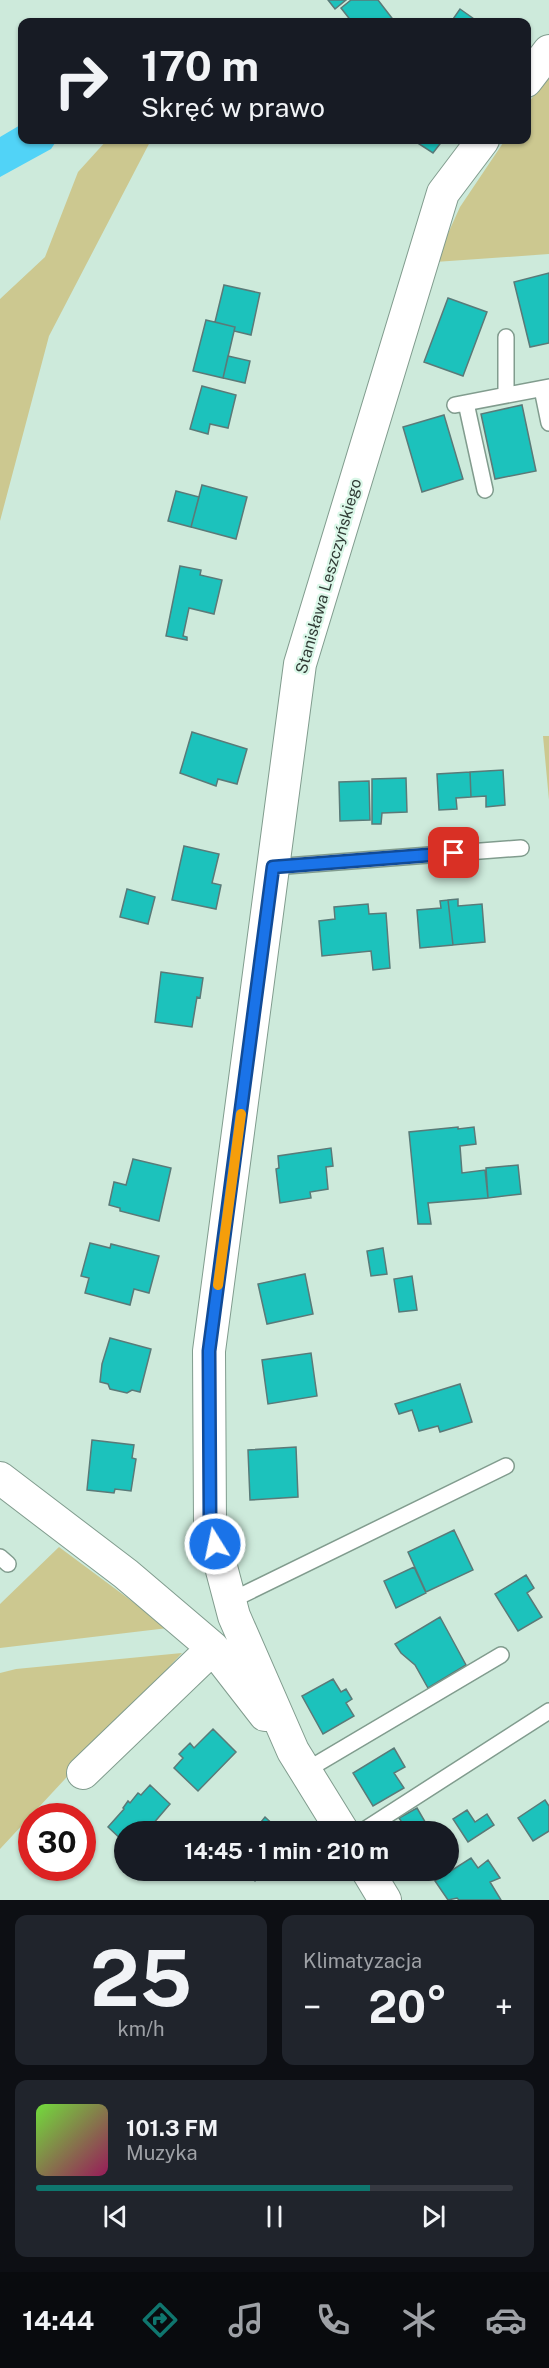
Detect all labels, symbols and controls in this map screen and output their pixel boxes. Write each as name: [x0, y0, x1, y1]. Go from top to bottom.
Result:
text: 170 m: [141, 41, 259, 90]
icon: right: [42, 42, 120, 120]
text: Skręć w prawo: [141, 91, 325, 123]
street label: Stanisława Leszczyńskiego: [292, 476, 365, 676]
pin: [428, 827, 479, 878]
icon: arrive: [437, 836, 470, 869]
position arrow: [183, 1512, 247, 1576]
speed limit sign: 30: [18, 1803, 96, 1881]
text: 14:45 · 1 min · 210 m: [184, 1838, 389, 1864]
text: 25: [90, 1932, 192, 2024]
text: Klimatyzacja: [303, 1949, 422, 1973]
text: 20°: [369, 1980, 447, 2033]
text: −: [303, 1988, 321, 2026]
text: +: [495, 1988, 513, 2026]
text: km/h: [117, 2017, 165, 2041]
text: 101.3 FM: [126, 2115, 218, 2141]
text: Muzyka: [126, 2141, 198, 2165]
icon: previous: [99, 2200, 132, 2233]
icon: pause: [258, 2200, 291, 2233]
icon: next: [417, 2200, 450, 2233]
icon: directions: [139, 2299, 181, 2341]
icon: music: [225, 2299, 267, 2341]
icon: phone: [312, 2299, 354, 2341]
icon: climate: [398, 2299, 440, 2341]
icon: car: [485, 2299, 527, 2341]
text: 14:44: [22, 2304, 94, 2336]

